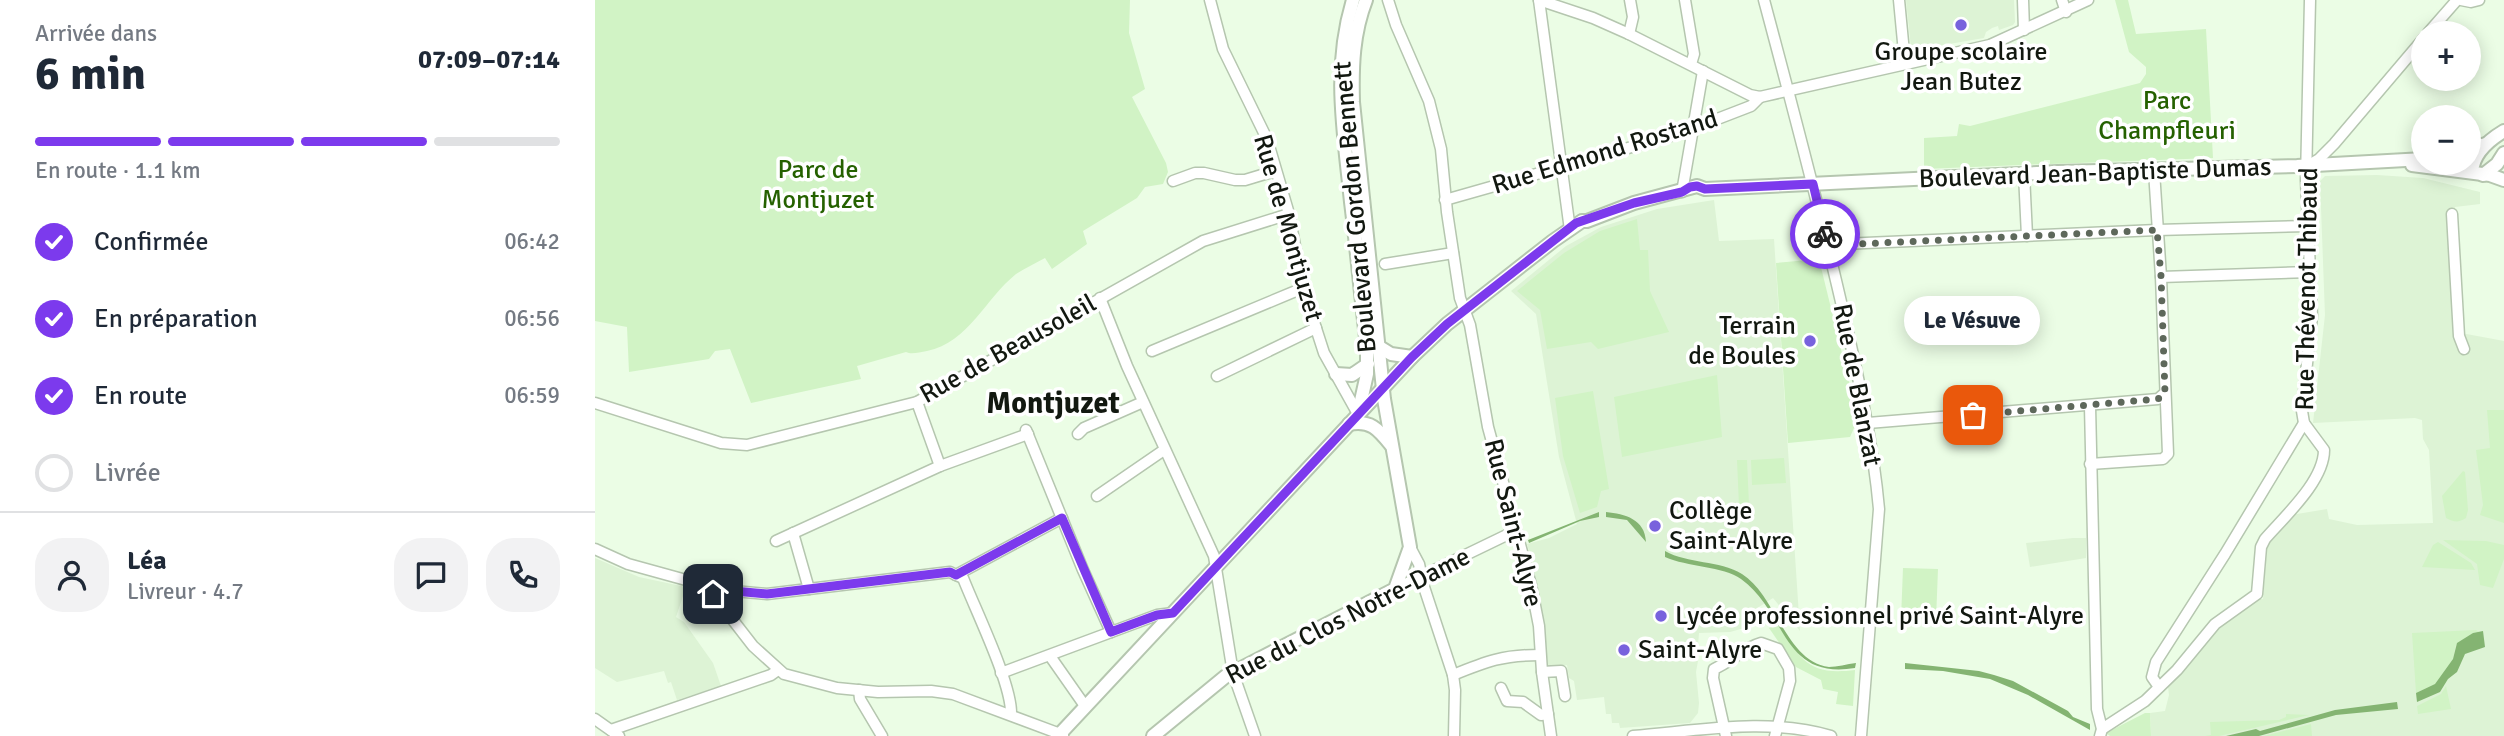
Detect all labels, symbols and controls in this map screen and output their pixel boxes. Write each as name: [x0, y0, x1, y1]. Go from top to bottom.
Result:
marker: Groupe scolaire Jean Butez: [1953, 17, 1969, 33]
text: Arrivée dans: [35, 19, 157, 48]
map controls: [2411, 21, 2481, 175]
button: +: [2411, 21, 2481, 91]
place label: Groupe scolaire Jean Butez: [1874, 36, 2048, 98]
text: 07:09–07:14: [418, 44, 560, 76]
text: 6 min: [35, 46, 146, 102]
street label: Boulevard Gordon Bennett: [1326, 60, 1384, 354]
park label: Parc Champfleuri: [2098, 85, 2236, 147]
street label: Rue Edmond Rostand: [1488, 102, 1722, 202]
button: −: [2411, 105, 2481, 175]
street label: Rue de Montjuzet: [1246, 131, 1330, 325]
street label: Boulevard Jean-Baptiste Dumas: [1918, 151, 2272, 195]
park label: Parc de Montjuzet: [762, 154, 874, 216]
text: En route · 1.1 km: [35, 156, 200, 185]
street label: Rue Thévenot Thibaud: [2289, 167, 2325, 411]
courier: [1790, 199, 1860, 269]
icon: bike: [1806, 215, 1844, 253]
icon: check: [35, 223, 73, 261]
text: Confirmée: [94, 226, 209, 258]
text: 06:42: [504, 227, 560, 256]
street label: Rue de Beausoleil: [914, 287, 1102, 411]
callout: Le Vésuve: [1905, 296, 2041, 345]
icon: check: [35, 300, 73, 338]
street label: Rue de Blanzat: [1826, 301, 1888, 469]
text: En préparation: [94, 303, 258, 335]
text: 06:56: [504, 304, 560, 333]
text: Le Vésuve: [1923, 306, 2021, 335]
place label: Terrain de Boules: [1688, 310, 1796, 372]
marker: Terrain de Boules: [1802, 333, 1818, 349]
icon: check: [35, 377, 73, 415]
text: En route: [94, 380, 187, 412]
text: 06:59: [504, 381, 560, 410]
district label: Montjuzet: [986, 385, 1120, 422]
pin: [1943, 385, 2003, 445]
icon: bag: [1954, 396, 1992, 434]
street label: Rue Saint-Alyre: [1477, 436, 1549, 610]
text: Livrée: [94, 457, 161, 489]
place label: Collège Saint-Alyre: [1669, 495, 1793, 557]
marker: Collège Saint-Alyre: [1647, 518, 1663, 534]
button: person: [35, 538, 109, 612]
button: chat: [394, 538, 468, 612]
button: phone: [486, 538, 560, 612]
street label: Rue du Clos Notre-Dame: [1220, 540, 1476, 692]
text: Léa: [127, 545, 167, 577]
pin: [683, 564, 743, 624]
icon: home: [694, 575, 732, 613]
text: Livreur · 4.7: [127, 577, 244, 606]
place label: Lycée professionnel privé Saint-Alyre: [1675, 600, 2084, 632]
marker: Lycée professionnel privé Saint-Alyre: [1653, 608, 1669, 624]
place label: Saint-Alyre: [1638, 634, 1762, 666]
marker: Saint-Alyre: [1616, 642, 1632, 658]

